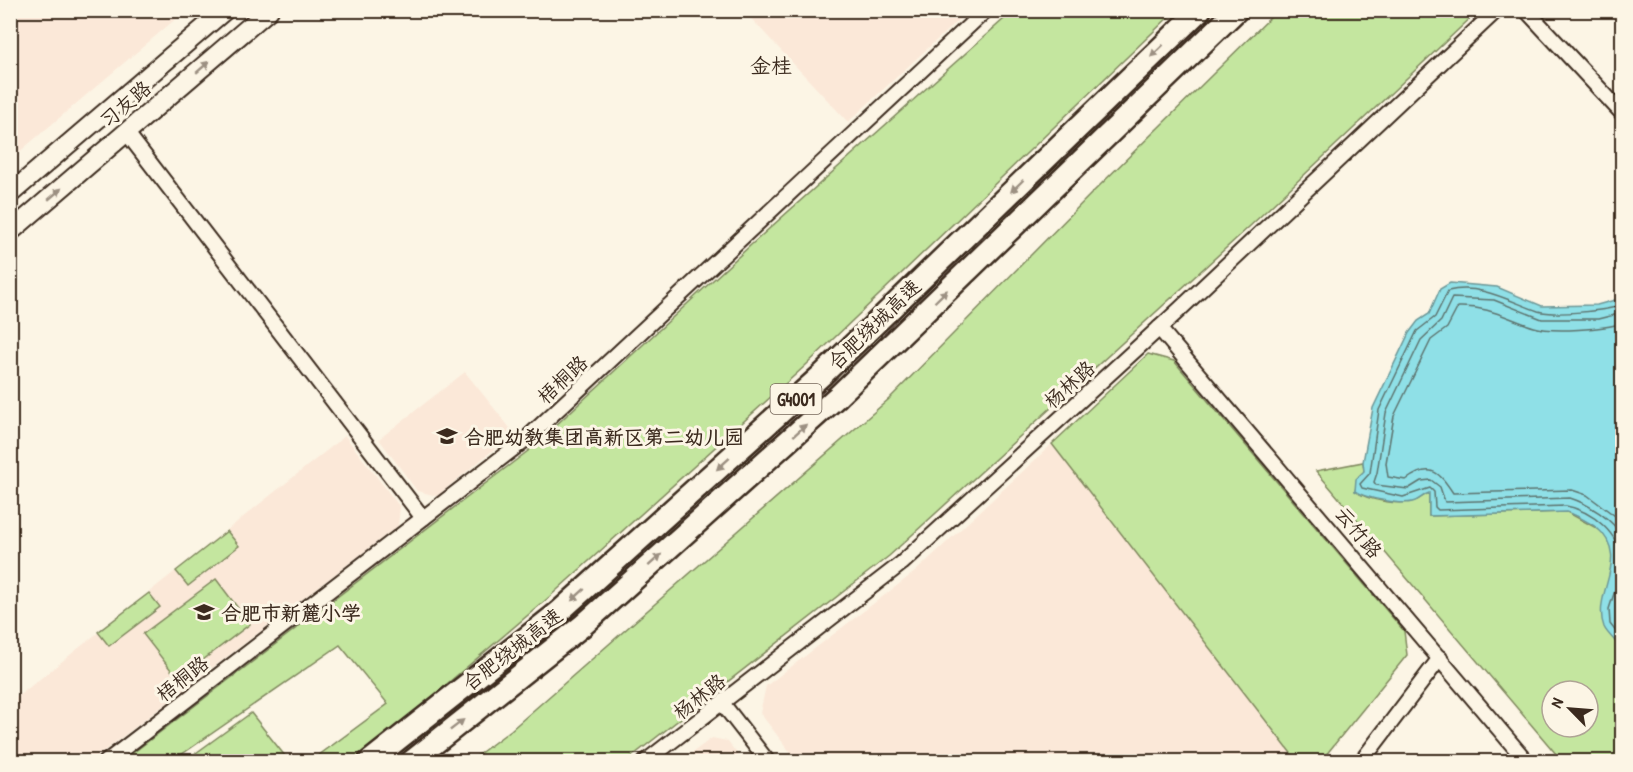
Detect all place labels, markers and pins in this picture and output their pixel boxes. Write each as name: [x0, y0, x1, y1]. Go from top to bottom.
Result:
place label: 合肥幼教集团高新区第二幼儿园: [464, 423, 744, 450]
school or university icon: 合肥幼教集团高新区第二幼儿园: [435, 424, 459, 448]
place label: 合肥市新麓小学: [221, 599, 361, 626]
school or university icon: 合肥市新麓小学: [192, 600, 216, 624]

